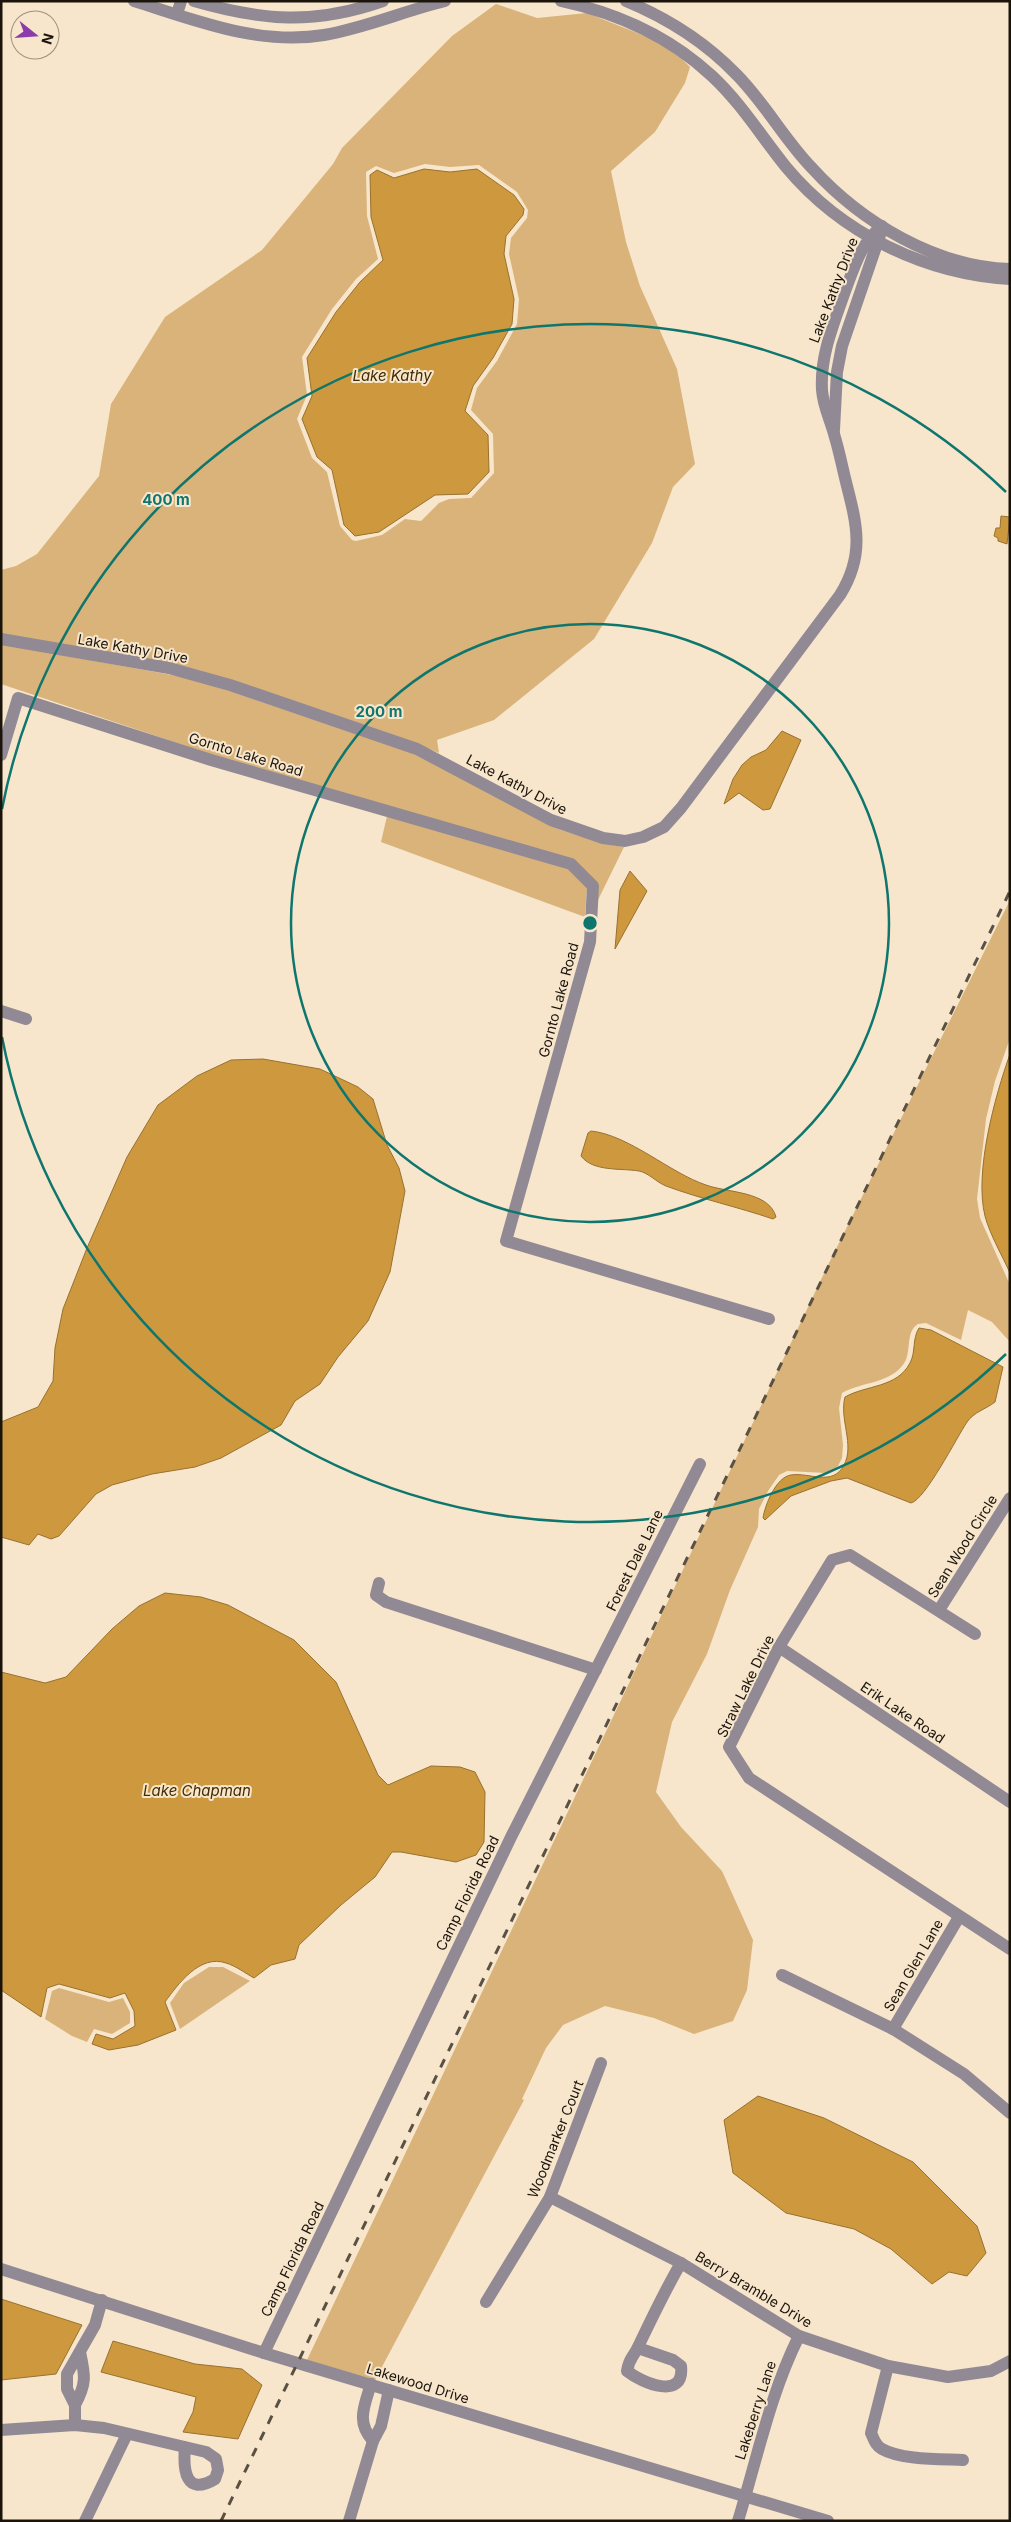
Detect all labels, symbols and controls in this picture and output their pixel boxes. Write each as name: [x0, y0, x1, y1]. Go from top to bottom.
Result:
north arrow: [10, 10, 60, 60]
text: N: [38, 31, 58, 47]
street label: Lake Kathy Drive: [805, 235, 861, 345]
water label: Lake Kathy: [352, 366, 432, 385]
text: 400 m: [142, 490, 190, 509]
street label: Lake Kathy Drive: [77, 630, 189, 666]
text: 200 m: [356, 702, 402, 721]
street label: Gornto Lake Road: [187, 729, 305, 779]
street label: Lake Kathy Drive: [464, 750, 570, 818]
centre of rings: [581, 914, 599, 932]
street label: Gornto Lake Road: [534, 941, 582, 1059]
street label: Sean Wood Circle: [924, 1491, 1000, 1601]
street label: Forest Dale Lane: [602, 1506, 666, 1614]
street label: Straw Lake Drive: [713, 1632, 777, 1740]
street label: Erik Lake Road: [858, 1678, 948, 1746]
water label: Lake Chapman: [143, 1781, 251, 1800]
street label: Camp Florida Road: [432, 1833, 502, 1953]
street label: Sean Glen Lane: [880, 1916, 946, 2014]
street label: Woodmarker Court: [524, 2077, 587, 2200]
street label: Camp Florida Road: [257, 2199, 327, 2319]
street label: Berry Bramble Drive: [692, 2247, 816, 2331]
street label: Lakeberry Lane: [731, 2358, 779, 2462]
street label: Lakewood Drive: [365, 2359, 471, 2407]

